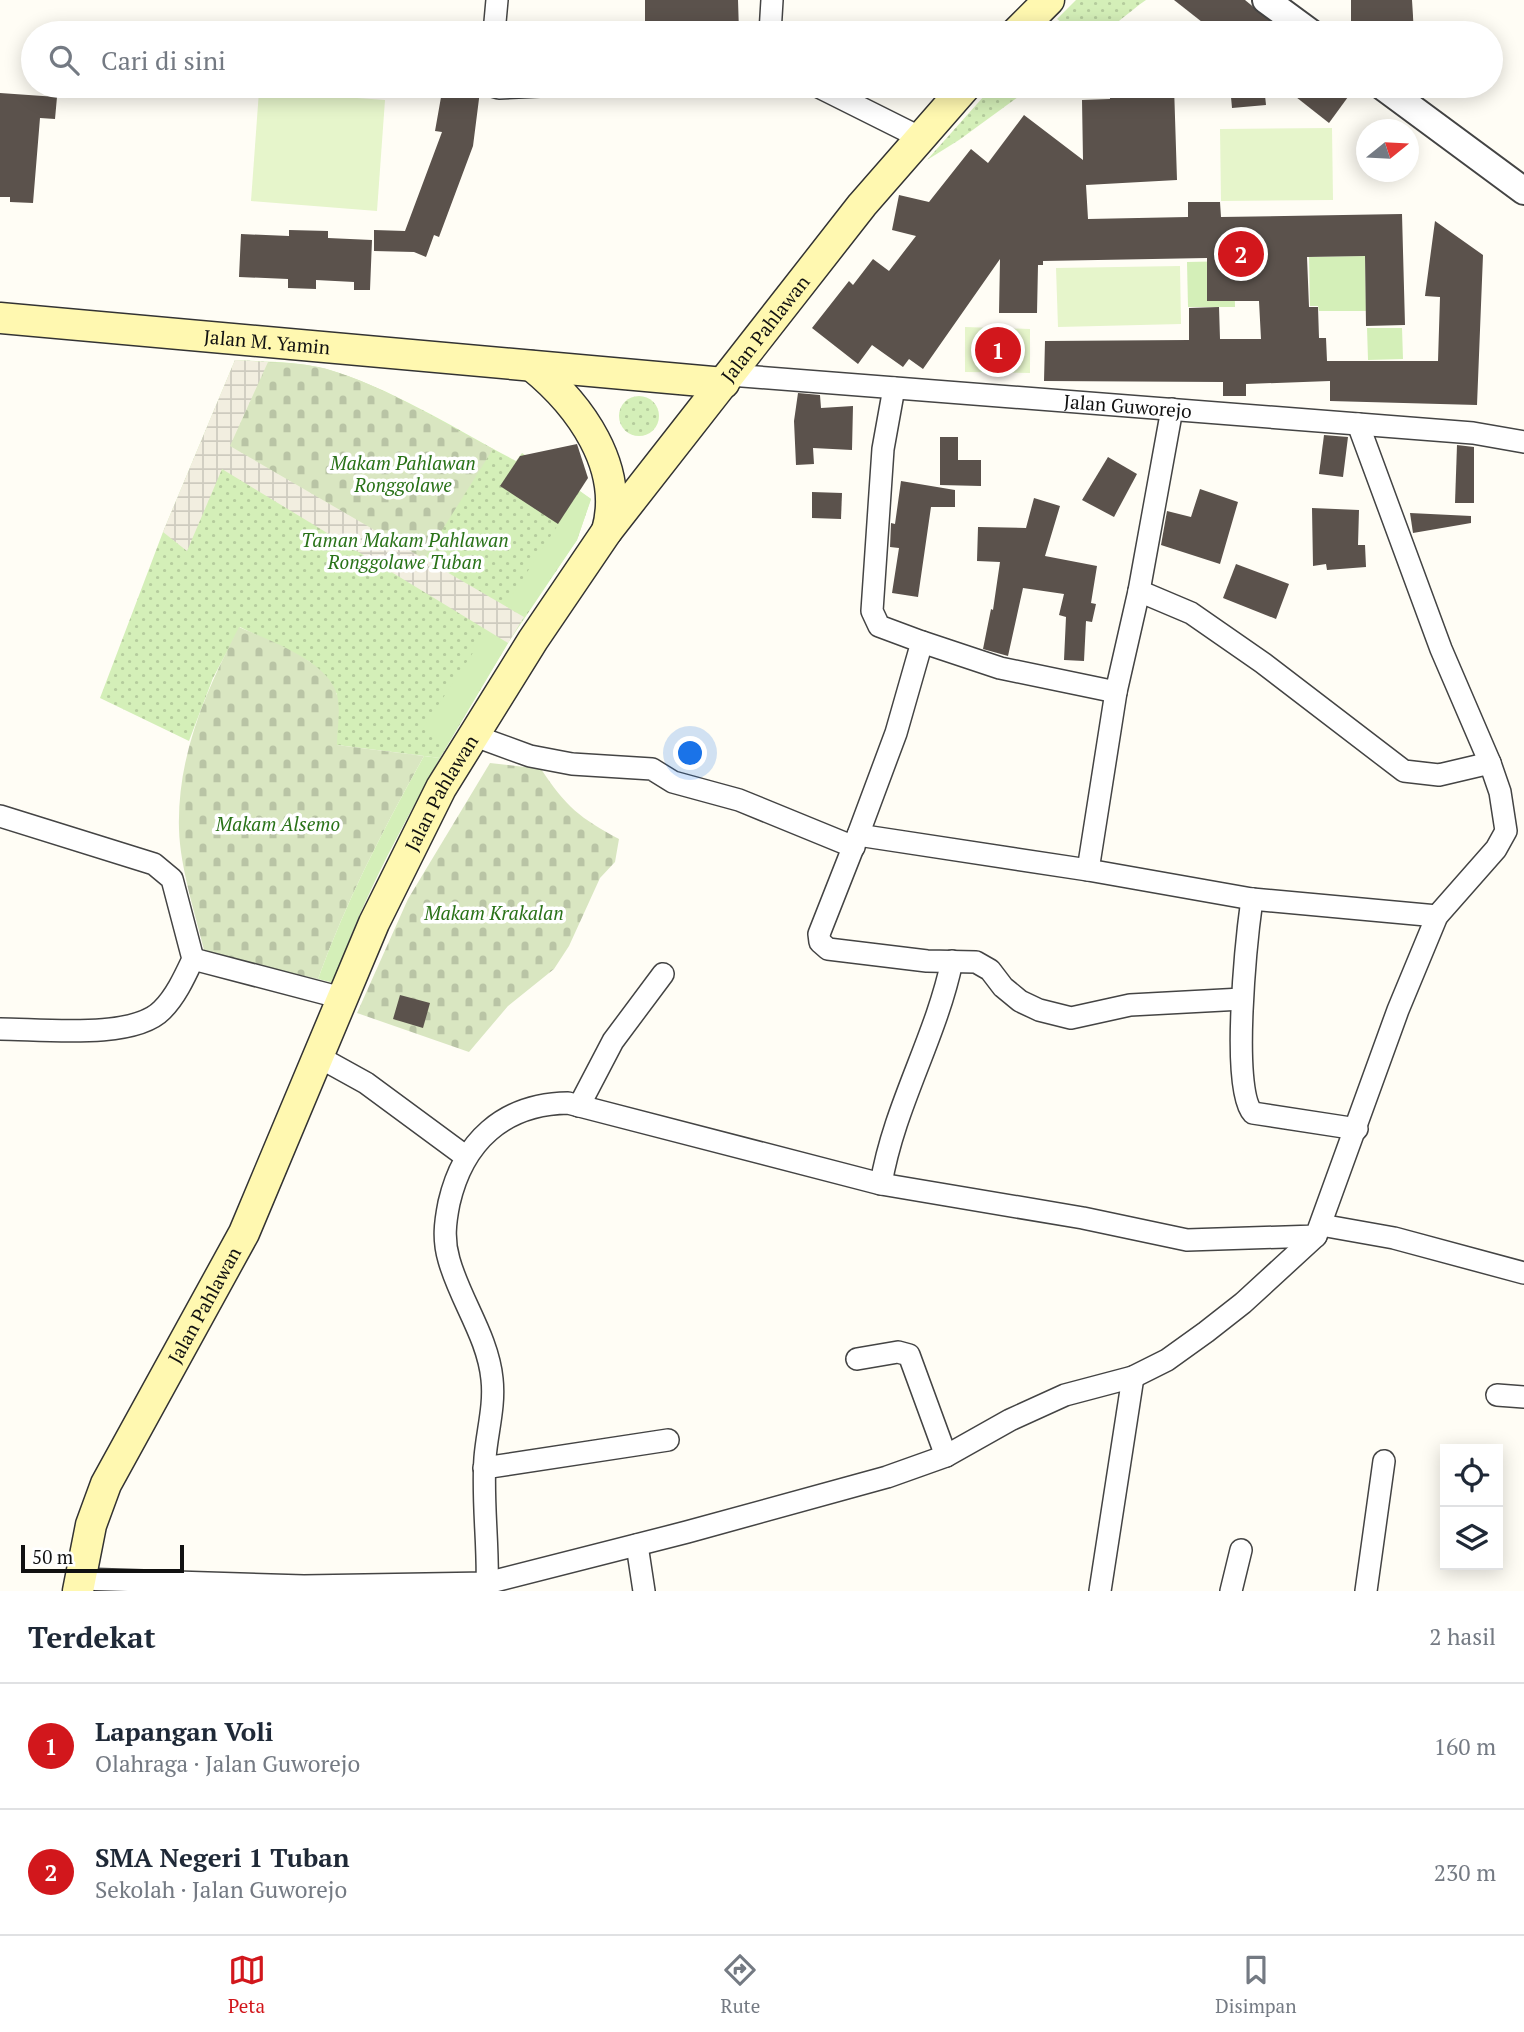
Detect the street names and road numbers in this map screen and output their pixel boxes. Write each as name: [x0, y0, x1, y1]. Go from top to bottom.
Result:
street label: Jalan Pahlawan: [715, 270, 815, 387]
street label: Jalan M. Yamin: [203, 323, 331, 360]
street label: Jalan Guworejo: [1063, 388, 1193, 423]
street label: Jalan Pahlawan: [399, 730, 483, 855]
street label: Jalan Pahlawan: [162, 1242, 246, 1368]

